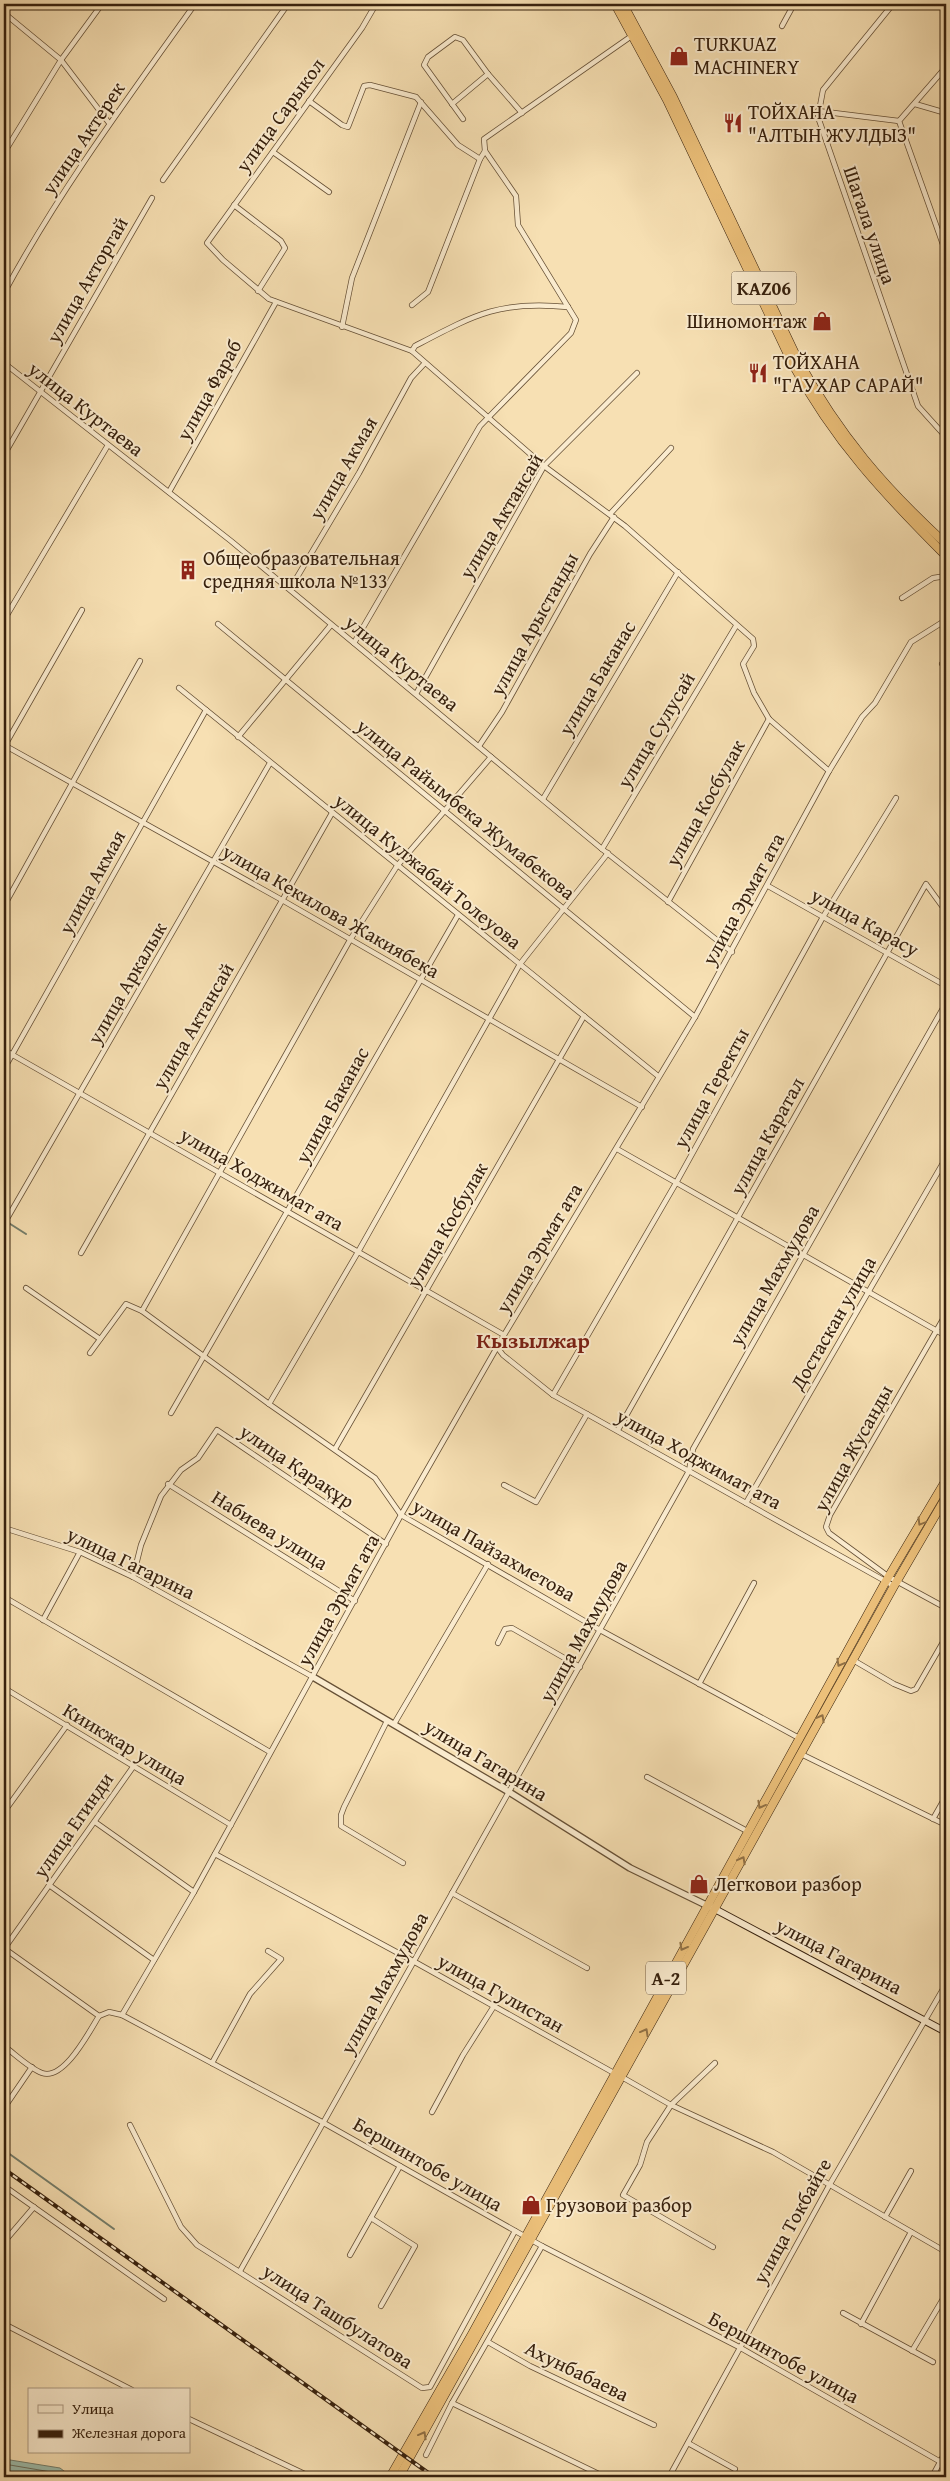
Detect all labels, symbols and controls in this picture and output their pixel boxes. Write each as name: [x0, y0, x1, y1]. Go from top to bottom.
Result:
place label: TURKUAZ MACHINERY: [694, 29, 799, 81]
shop icon: TURKUAZ MACHINERY: [668, 45, 690, 67]
street label: улица Сарыкол: [228, 51, 331, 179]
street label: улица Актерек: [33, 75, 131, 201]
place label: ТОЙХАНА "АЛТЫН ЖУЛДЫЗ": [748, 97, 916, 149]
restaurant icon: ТОЙХАНА "АЛТЫН ЖУЛДЫЗ": [722, 112, 744, 134]
street label: Шагала улица: [837, 162, 904, 288]
street label: улица Акторгай: [38, 211, 135, 349]
road number: KАZ06: [732, 272, 796, 304]
place label: Шиномонтаж: [687, 306, 807, 335]
shop icon: Шиномонтаж: [811, 310, 833, 332]
street label: улица Фараб: [168, 334, 248, 446]
place label: ТОЙХАНА "ГАУХАР САРАЙ": [773, 347, 924, 399]
street label: улица Куртаева: [22, 354, 151, 463]
restaurant icon: ТОЙХАНА "ГАУХАР САРАЙ": [747, 362, 769, 384]
street label: улица Акмая: [301, 411, 384, 526]
street label: улица Актансай: [451, 447, 550, 585]
place label: Общеобразовательная средняя школа №133: [203, 543, 400, 595]
street label: улица Арыстанды: [482, 547, 585, 702]
building icon: Общеобразовательная средняя школа №133: [177, 559, 199, 581]
street label: улица Куртаева: [338, 607, 466, 718]
street label: улица Баканас: [550, 615, 642, 741]
street label: улица Сулусай: [609, 666, 702, 794]
street label: улица Райымбека Жумабекова: [350, 710, 582, 906]
street label: улица Косбулак: [657, 734, 752, 872]
street label: улица Кулжабай Толеуова: [328, 785, 529, 956]
street label: улица Акмая: [51, 824, 132, 940]
street label: улица Эрмат ата: [694, 827, 791, 971]
street label: улица Кекилова Жакиябека: [216, 836, 446, 985]
street label: улица Карасу: [805, 879, 925, 963]
street label: улица Аркалык: [79, 916, 174, 1050]
street label: улица Актансай: [144, 957, 241, 1095]
street label: улица Теректы: [665, 1022, 756, 1154]
street label: улица Баканас: [287, 1041, 376, 1169]
street label: улица Каратал: [722, 1072, 811, 1201]
street label: улица Ходжимат ата: [174, 1119, 350, 1238]
street label: улица Косбулак: [398, 1156, 495, 1294]
street label: улица Эрмат ата: [488, 1177, 589, 1319]
street label: улица Махмудова: [721, 1198, 826, 1352]
street label: Достаскан улица: [782, 1250, 883, 1396]
district label: Кызылжар: [476, 1324, 590, 1356]
street label: улица Жусанды: [805, 1379, 899, 1517]
street label: улица Ходжимат ата: [610, 1401, 788, 1516]
street label: улица Қарақұр: [233, 1416, 361, 1515]
street label: Набиева улица: [207, 1482, 334, 1577]
street label: улица Пайзахметова: [407, 1491, 582, 1608]
one-way arrow: [918, 1517, 928, 1526]
street label: улица Гагарина: [61, 1519, 201, 1606]
street label: улица Эрмат ата: [289, 1528, 386, 1672]
street label: улица Махмудова: [531, 1554, 634, 1708]
one-way arrow: [837, 1658, 847, 1667]
street label: Киикжар улица: [58, 1695, 193, 1792]
street label: улица Гагарина: [418, 1711, 554, 1808]
one-way arrow: [815, 1714, 825, 1723]
street label: улица Егинди: [25, 1766, 120, 1884]
one-way arrow: [758, 1800, 768, 1809]
one-way arrow: [736, 1856, 746, 1865]
place label: Легковои разбор: [714, 1869, 862, 1898]
shop icon: Легковои разбор: [688, 1873, 710, 1895]
street label: улица Махмудова: [332, 1906, 435, 2060]
street label: улица Гагарина: [770, 1910, 908, 2001]
one-way arrow: [679, 1942, 689, 1951]
street label: улица Гулистан: [432, 1945, 570, 2040]
road number: A-2: [646, 1962, 686, 1995]
one-way arrow: [639, 2029, 649, 2038]
street label: Бершинтобе улица: [348, 2109, 509, 2218]
street label: улица Токбайге: [745, 2153, 838, 2290]
place label: Грузовои разбор: [546, 2190, 692, 2219]
shop icon: Грузовои разбор: [520, 2194, 542, 2216]
street label: улица Ташбулатова: [256, 2255, 420, 2375]
street label: Бершинтобе улица: [704, 2303, 865, 2410]
street label: Ахунбабаева: [520, 2333, 634, 2408]
legend: [28, 2388, 190, 2454]
text: Улица: [72, 2398, 115, 2419]
text: Железная дорога: [71, 2422, 187, 2443]
one-way arrow: [416, 2431, 426, 2440]

